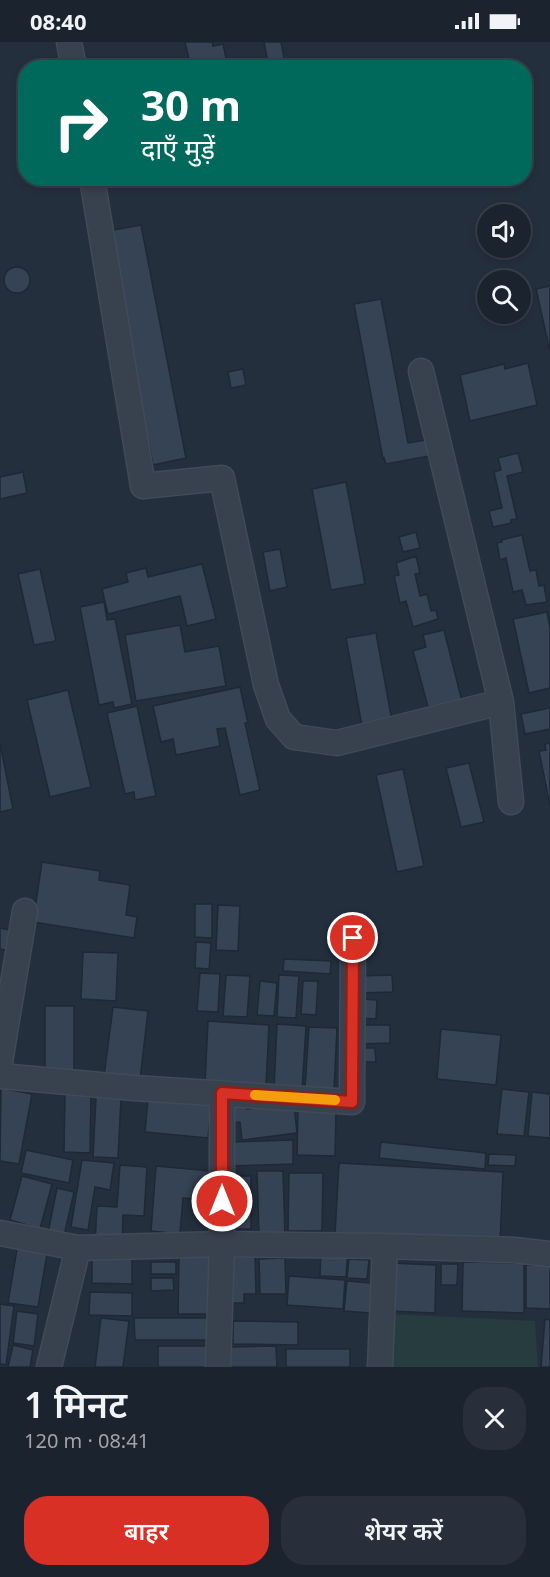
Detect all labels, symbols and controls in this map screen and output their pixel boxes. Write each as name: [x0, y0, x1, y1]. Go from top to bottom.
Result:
text: 08:40: [30, 6, 87, 36]
text: 30 m: [141, 76, 241, 133]
icon: right: [42, 84, 120, 162]
text: दाएँ मुड़ें: [141, 130, 215, 167]
map controls: [477, 204, 531, 324]
button: sound: [477, 204, 531, 258]
button: search: [477, 270, 531, 324]
pin: [327, 912, 378, 963]
icon: arrive: [336, 921, 369, 954]
position arrow: [190, 1169, 254, 1233]
text: 1 मिनट: [24, 1380, 127, 1429]
button: close: [463, 1387, 526, 1450]
text: 120 m · 08:41: [24, 1427, 149, 1454]
button: बाहर: [24, 1496, 269, 1565]
button: शेयर करें: [281, 1496, 526, 1565]

